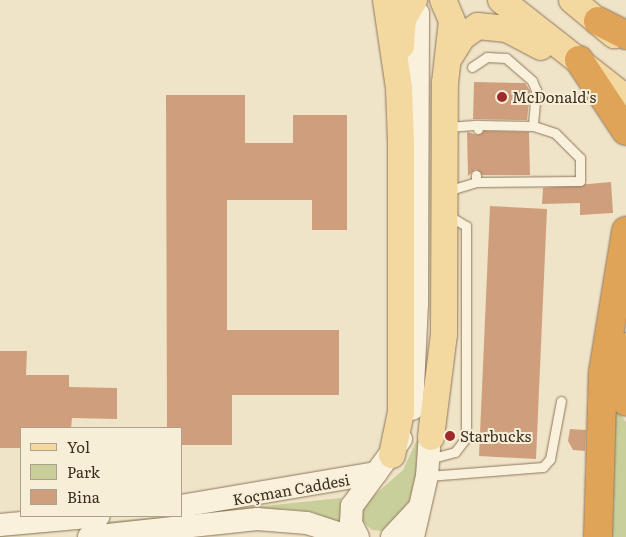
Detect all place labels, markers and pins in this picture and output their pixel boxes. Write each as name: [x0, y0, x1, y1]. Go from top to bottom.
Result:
place label: McDonald's: [512, 88, 596, 106]
marker: McDonald's: [496, 91, 508, 103]
place label: Starbucks: [460, 427, 531, 445]
marker: Starbucks: [444, 430, 456, 442]

